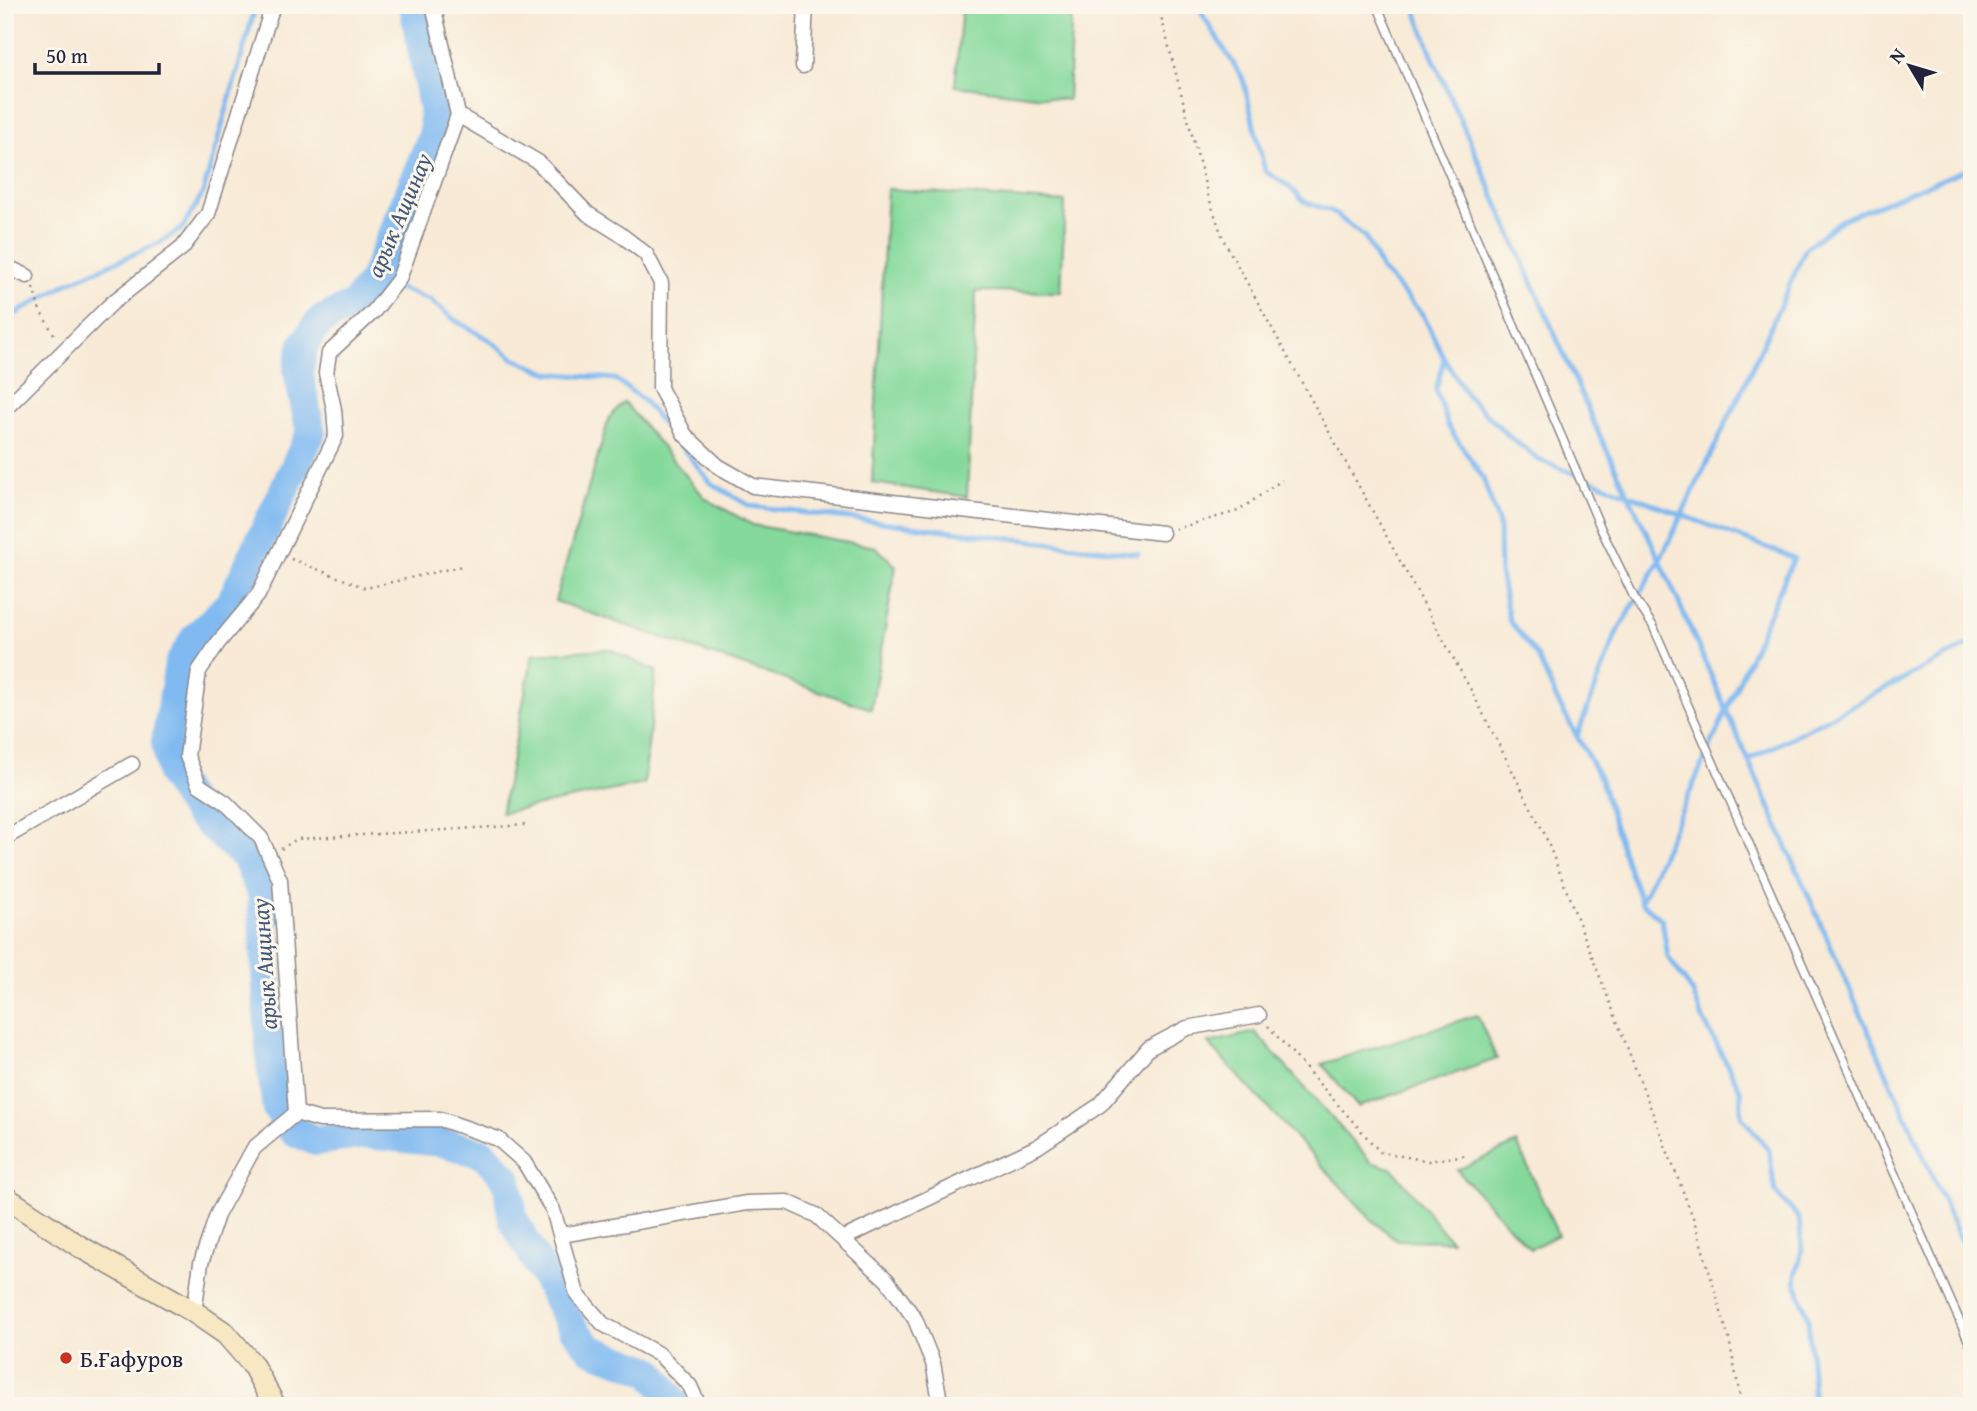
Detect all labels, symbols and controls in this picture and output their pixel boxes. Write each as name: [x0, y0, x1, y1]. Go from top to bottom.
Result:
scale bar: [35, 32, 159, 76]
north arrow: [1876, 32, 1946, 102]
text: 50 m: [46, 40, 88, 71]
text: N: [1882, 42, 1912, 69]
water label: арык Ащинау: [357, 148, 441, 282]
water label: арык Ащинау: [242, 897, 286, 1031]
place label: Б.Ғафуров: [80, 1342, 183, 1375]
marker: Б.Ғафуров: [58, 1350, 74, 1366]

